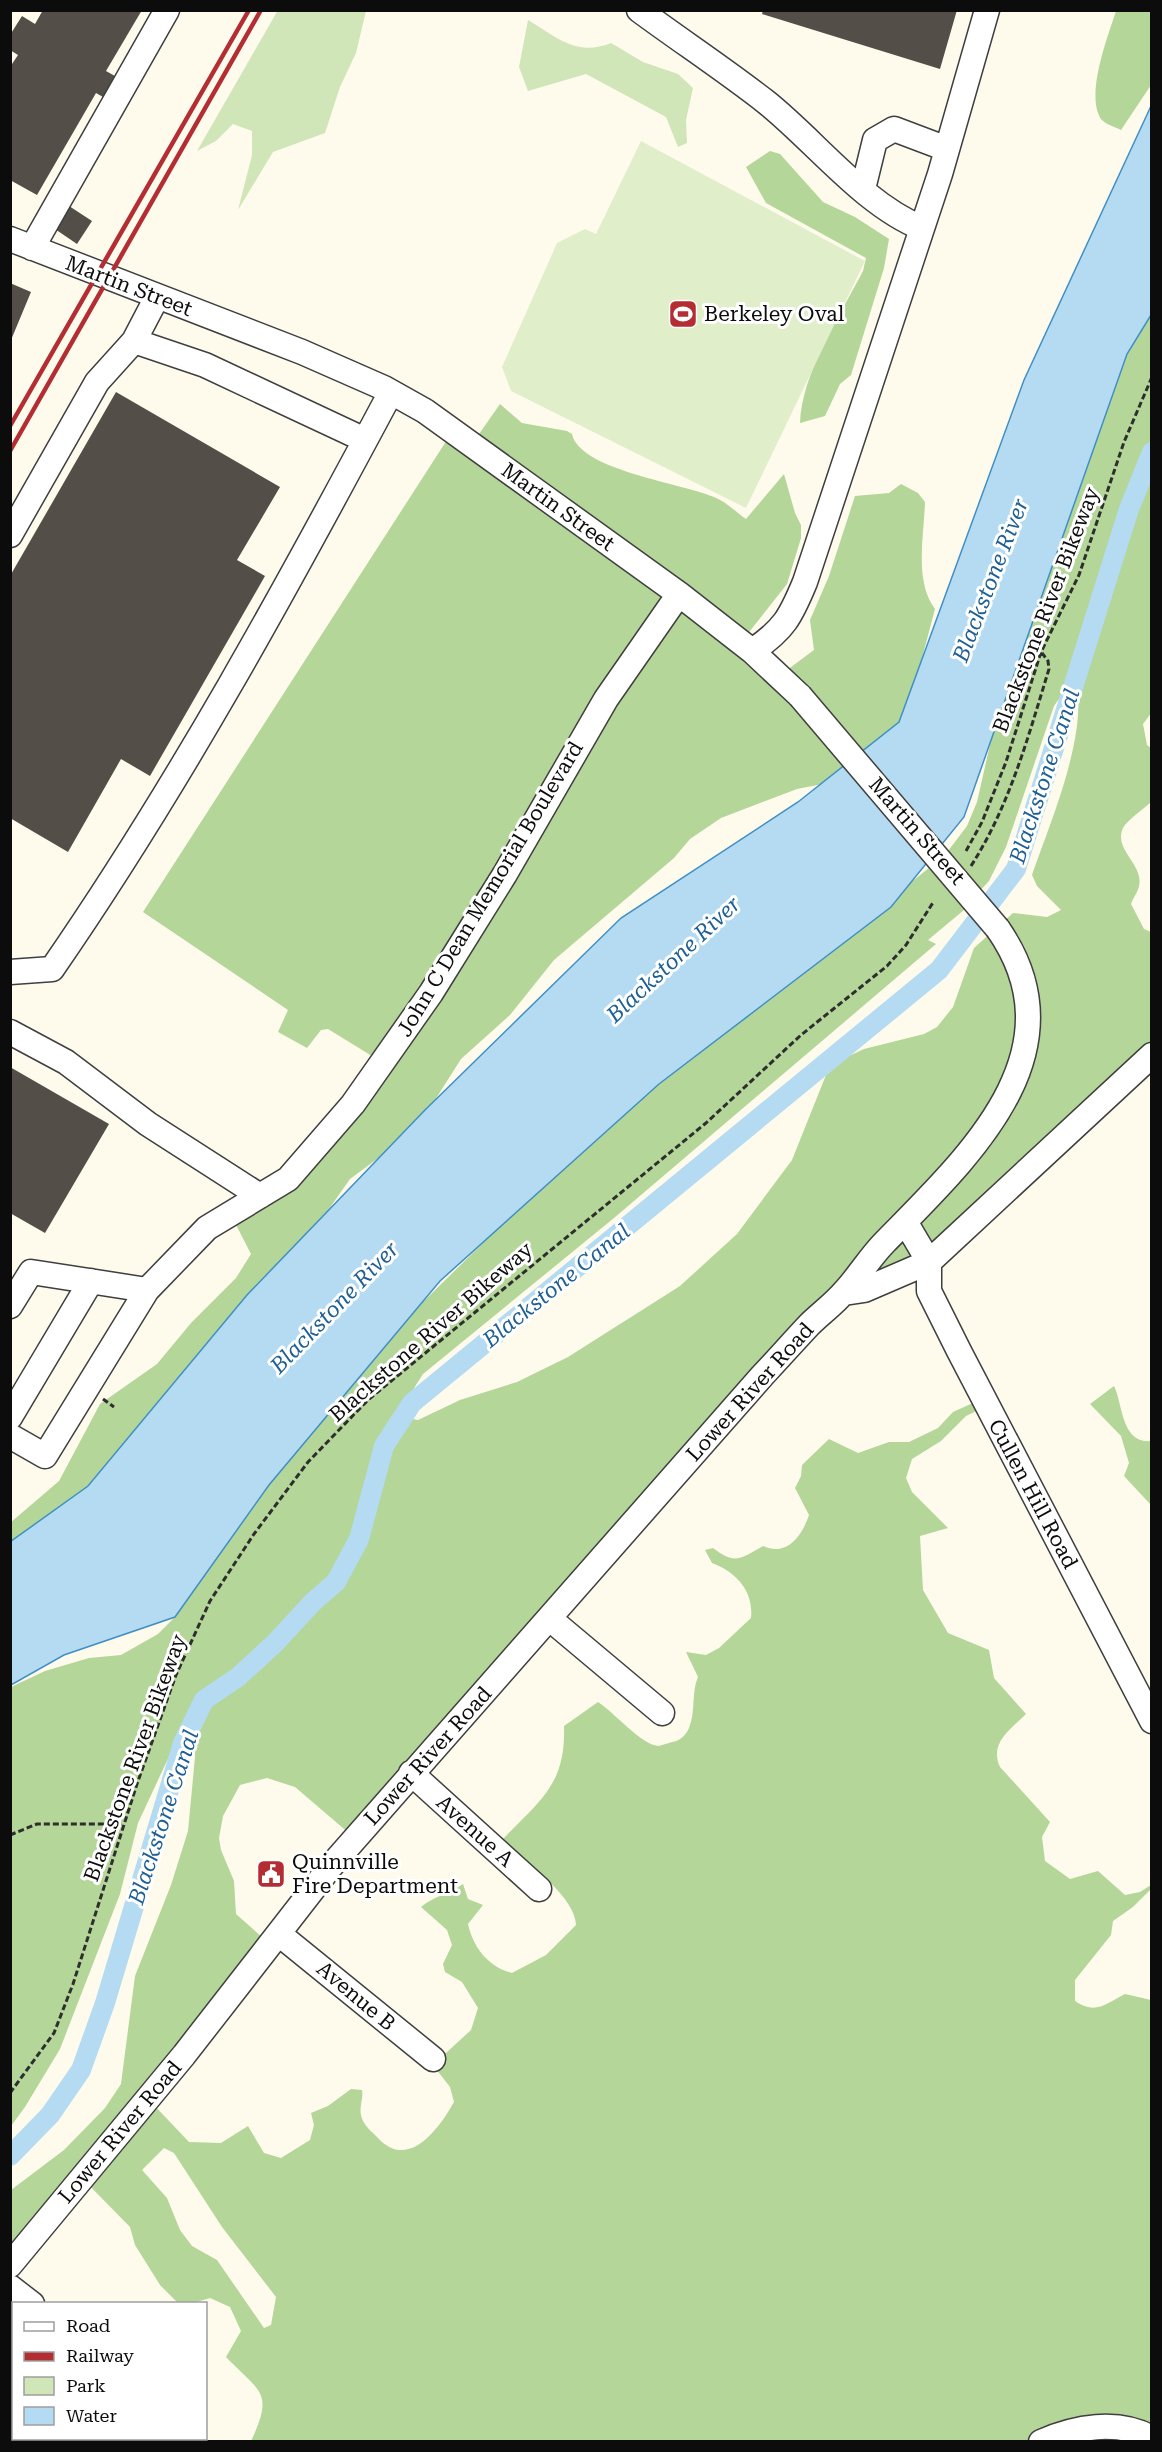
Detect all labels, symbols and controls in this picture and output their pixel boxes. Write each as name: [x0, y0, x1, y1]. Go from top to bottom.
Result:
street label: Martin Street: [62, 251, 196, 321]
sports icon: Berkeley Oval: [667, 298, 699, 330]
place label: Berkeley Oval: [704, 302, 845, 326]
street label: Martin Street: [497, 458, 619, 556]
street label: Blackstone River Bikeway: [988, 483, 1104, 736]
water label: Blackstone River: [947, 495, 1033, 666]
water label: Blackstone Canal: [1004, 686, 1084, 867]
street label: John C Dean Memorial Boulevard: [392, 737, 588, 1041]
street label: Martin Street: [864, 773, 970, 889]
water label: Blackstone River: [601, 891, 745, 1028]
water label: Blackstone Canal: [477, 1219, 635, 1353]
water label: Blackstone River: [265, 1236, 403, 1379]
street label: Blackstone River Bikeway: [325, 1237, 538, 1427]
street label: Lower River Road: [681, 1317, 819, 1466]
street label: Cullen Hill Road: [984, 1415, 1083, 1573]
street label: Blackstone River Bikeway: [79, 1631, 191, 1885]
street label: Lower River Road: [359, 1681, 497, 1830]
water label: Blackstone Canal: [123, 1727, 203, 1908]
street label: Avenue A: [432, 1790, 519, 1872]
place label: Quinnville Fire Department: [292, 1850, 458, 1898]
public building icon: Quinnville Fire Department: [255, 1858, 287, 1890]
street label: Avenue B: [312, 1956, 400, 2036]
street label: Lower River Road: [54, 2056, 187, 2208]
legend: [12, 2302, 207, 2440]
text: Road: [66, 2315, 111, 2336]
text: Railway: [66, 2345, 134, 2366]
text: Park: [66, 2375, 106, 2396]
text: Water: [66, 2405, 117, 2426]

